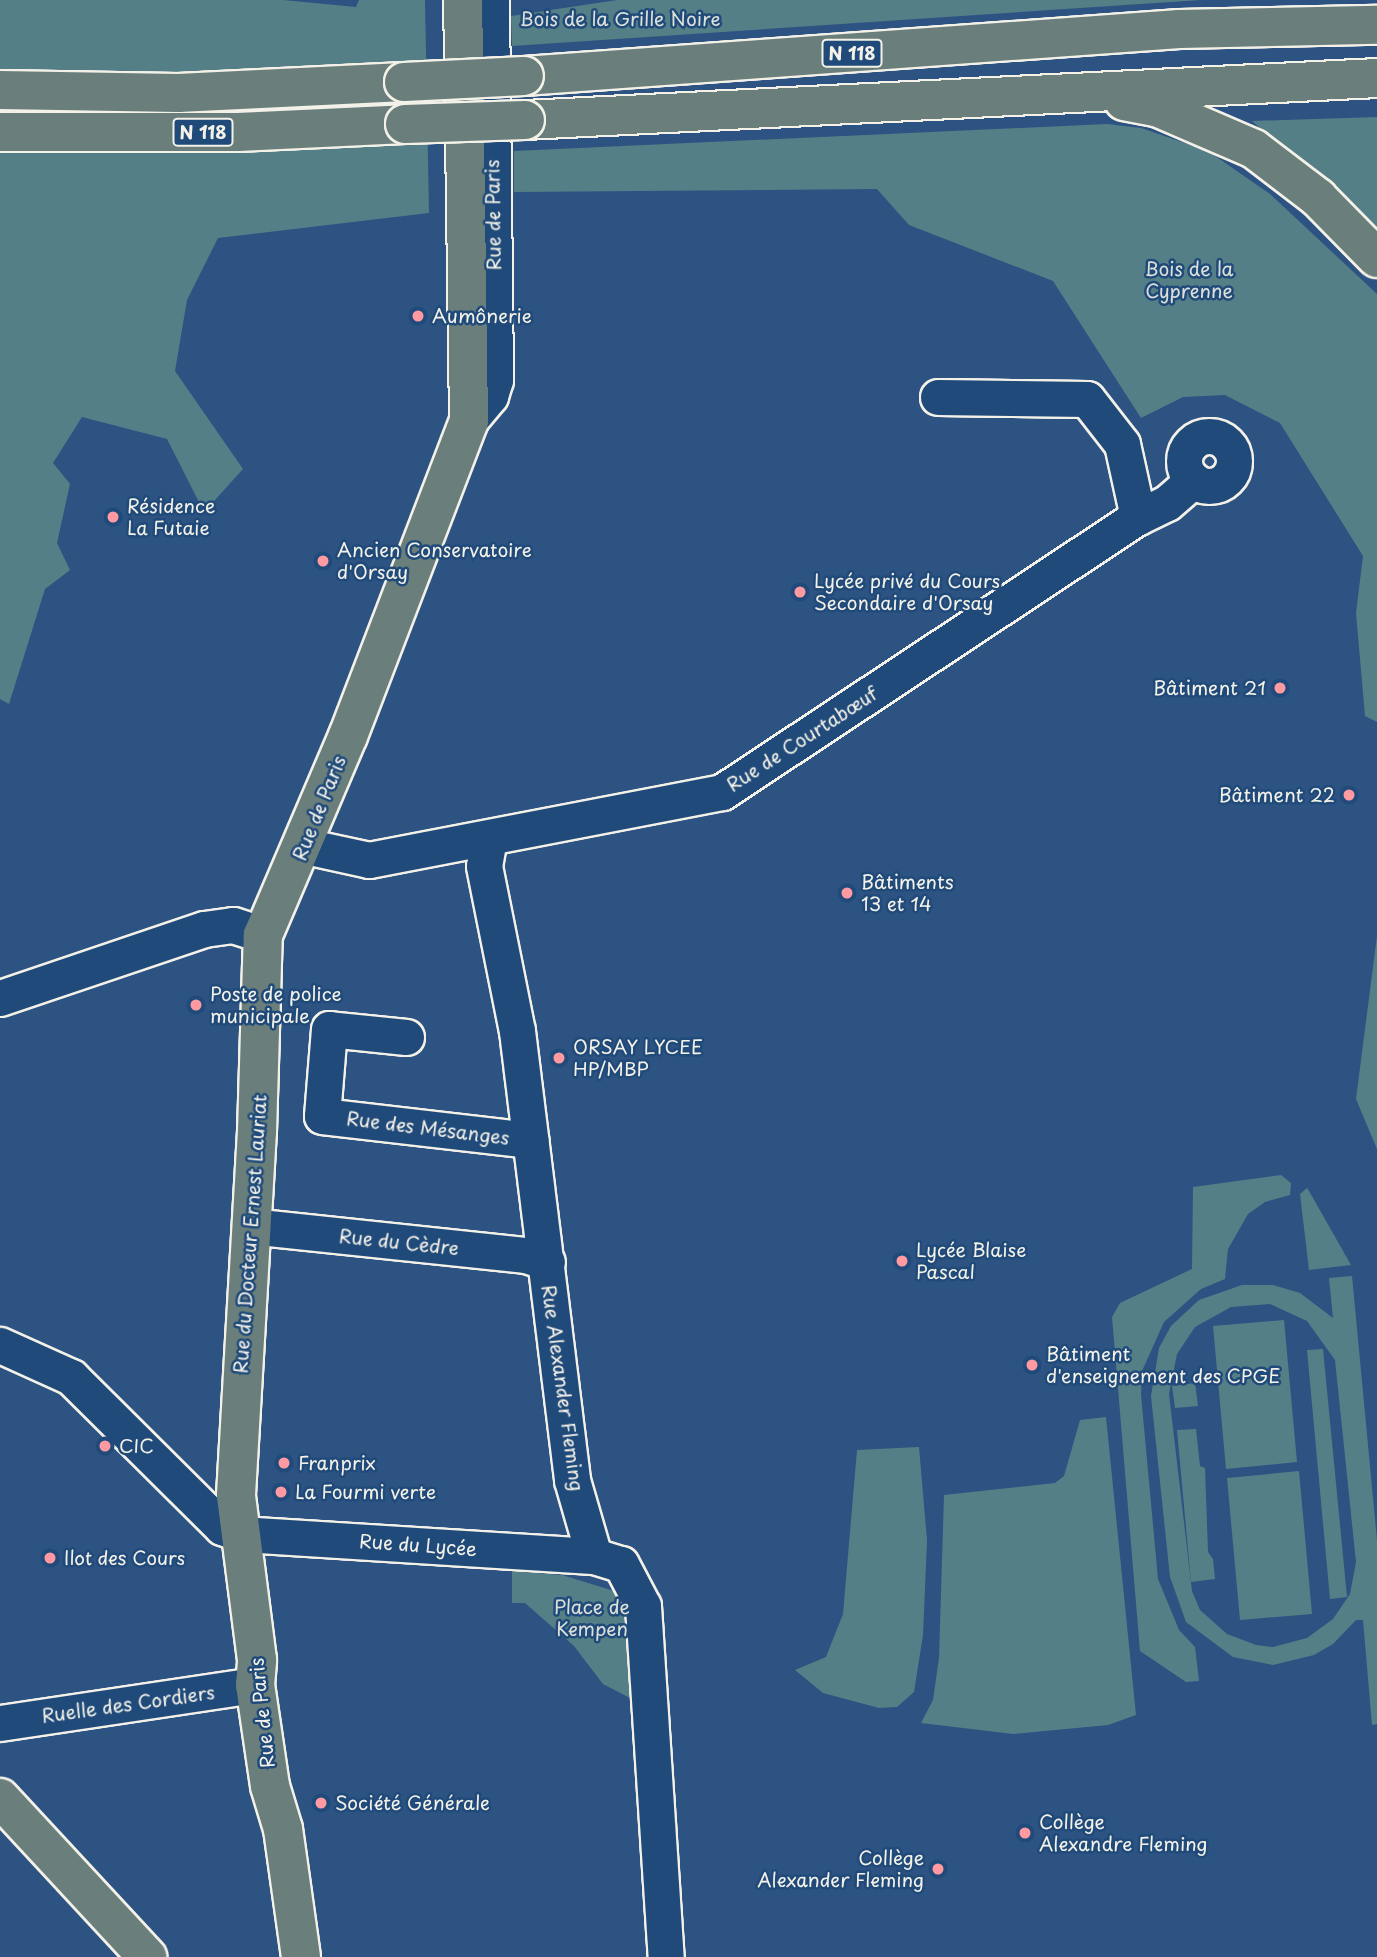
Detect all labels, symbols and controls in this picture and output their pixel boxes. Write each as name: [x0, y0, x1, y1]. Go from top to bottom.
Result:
park label: Bois de la Grille Noire: [519, 8, 721, 30]
road number: N 118: [820, 38, 884, 68]
road number: N 118: [172, 118, 234, 146]
street label: Rue de Paris: [481, 158, 505, 272]
park label: Bois de la Cyprenne: [1145, 258, 1233, 302]
place label: Aumônerie: [432, 305, 532, 327]
marker: Aumônerie: [410, 308, 426, 324]
place label: Résidence La Futaie: [127, 495, 215, 539]
marker: Résidence La Futaie: [105, 509, 121, 525]
place label: Ancien Conservatoire d'Orsay: [337, 539, 532, 583]
marker: Ancien Conservatoire d'Orsay: [315, 553, 331, 569]
place label: Lycée privé du Cours Secondaire d'Orsay: [814, 570, 1003, 614]
marker: Lycée privé du Cours Secondaire d'Orsay: [792, 584, 808, 600]
place label: Bâtiment 21: [1154, 677, 1266, 699]
marker: Bâtiment 21: [1272, 680, 1288, 696]
street label: Rue de Courtabœuf: [721, 681, 883, 797]
street label: Rue de Paris: [287, 751, 351, 865]
place label: Bâtiment 22: [1219, 784, 1335, 806]
marker: Bâtiment 22: [1341, 787, 1357, 803]
place label: Bâtiments 13 et 14: [861, 871, 954, 915]
marker: Bâtiments 13 et 14: [839, 885, 855, 901]
place label: Poste de police municipale: [210, 983, 344, 1027]
marker: Poste de police municipale: [188, 997, 204, 1013]
place label: ORSAY LYCEE HP/MBP: [573, 1036, 701, 1080]
marker: ORSAY LYCEE HP/MBP: [551, 1050, 567, 1066]
street label: Rue du Docteur Ernest Lauriat: [229, 1093, 271, 1375]
street label: Rue des Mésanges: [344, 1107, 512, 1149]
street label: Rue du Cèdre: [337, 1224, 461, 1260]
place label: Lycée Blaise Pascal: [916, 1239, 1028, 1283]
marker: Lycée Blaise Pascal: [894, 1253, 910, 1269]
street label: Rue Alexander Fleming: [537, 1283, 589, 1493]
place label: Bâtiment d'enseignement des CPGE: [1046, 1343, 1282, 1387]
marker: Bâtiment d'enseignement des CPGE: [1024, 1357, 1040, 1373]
place label: CIC: [119, 1435, 154, 1457]
marker: CIC: [97, 1438, 113, 1454]
place label: Franprix: [298, 1452, 376, 1474]
marker: Franprix: [276, 1455, 292, 1471]
place label: La Fourmi verte: [295, 1481, 441, 1503]
marker: La Fourmi verte: [273, 1484, 289, 1500]
street label: Rue du Lycée: [357, 1529, 479, 1561]
place label: Ilot des Cours: [64, 1547, 188, 1569]
marker: Ilot des Cours: [42, 1550, 58, 1566]
park label: Place de Kempen: [554, 1596, 630, 1640]
street label: Rue de Paris: [245, 1655, 279, 1771]
street label: Ruelle des Cordiers: [40, 1681, 216, 1727]
place label: Société Générale: [335, 1792, 490, 1814]
marker: Société Générale: [313, 1795, 329, 1811]
place label: Collège Alexandre Fleming: [1039, 1811, 1207, 1855]
marker: Collège Alexandre Fleming: [1017, 1825, 1033, 1841]
place label: Collège Alexander Fleming: [756, 1847, 924, 1891]
marker: Collège Alexander Fleming: [930, 1861, 946, 1877]

